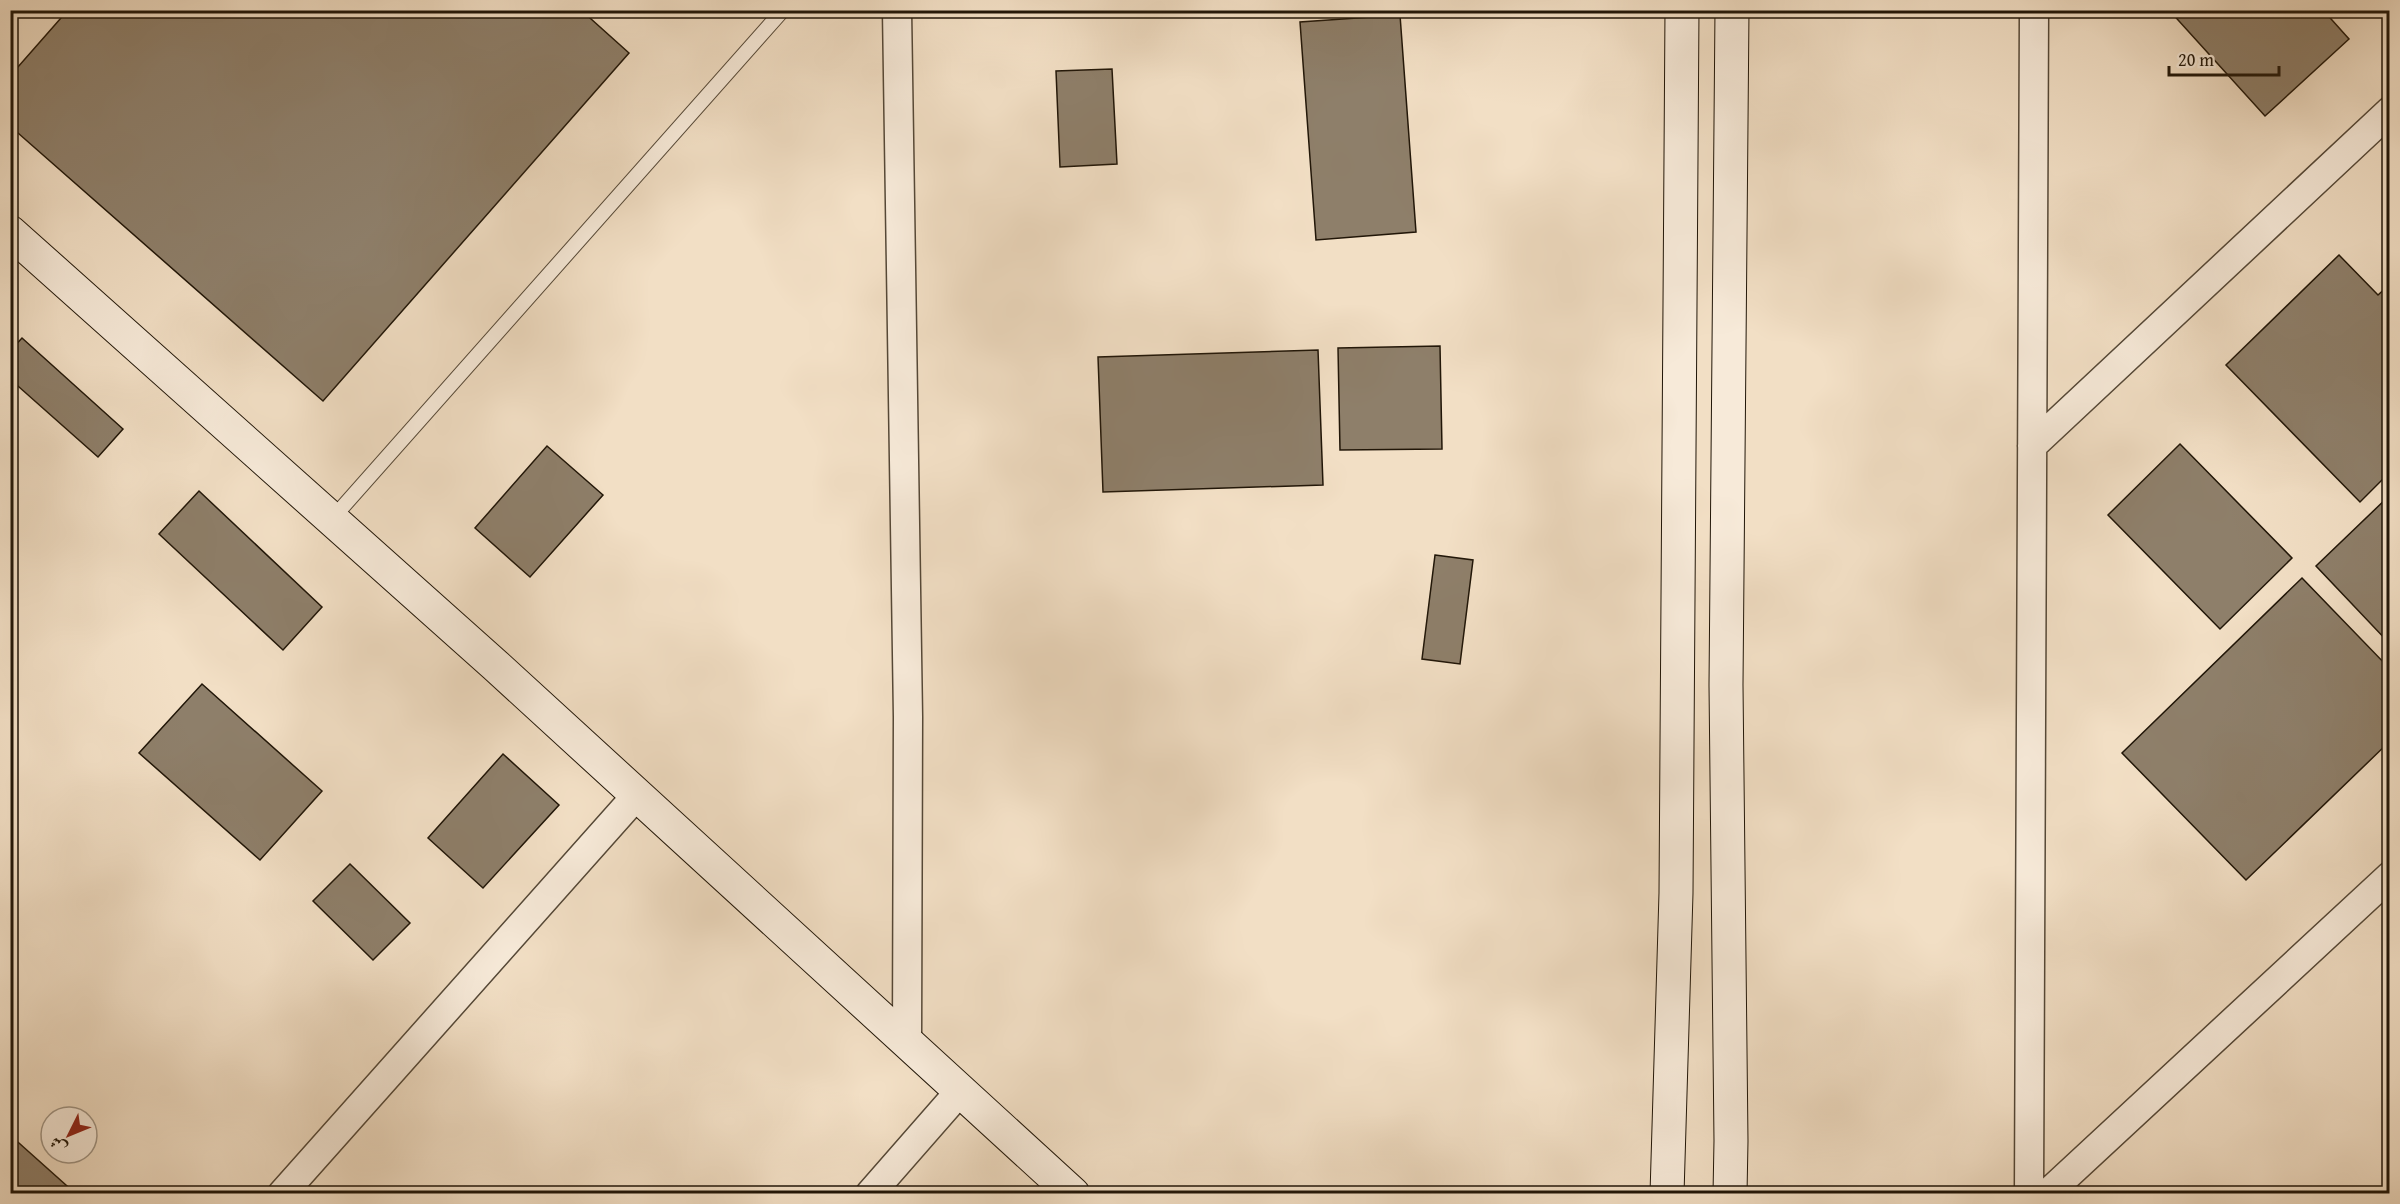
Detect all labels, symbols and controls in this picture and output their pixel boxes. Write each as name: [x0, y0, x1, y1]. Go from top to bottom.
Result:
scale bar: [2169, 39, 2278, 77]
text: 20 m: [2178, 46, 2214, 73]
north arrow: [39, 1105, 99, 1165]
text: ش: [44, 1131, 72, 1159]

